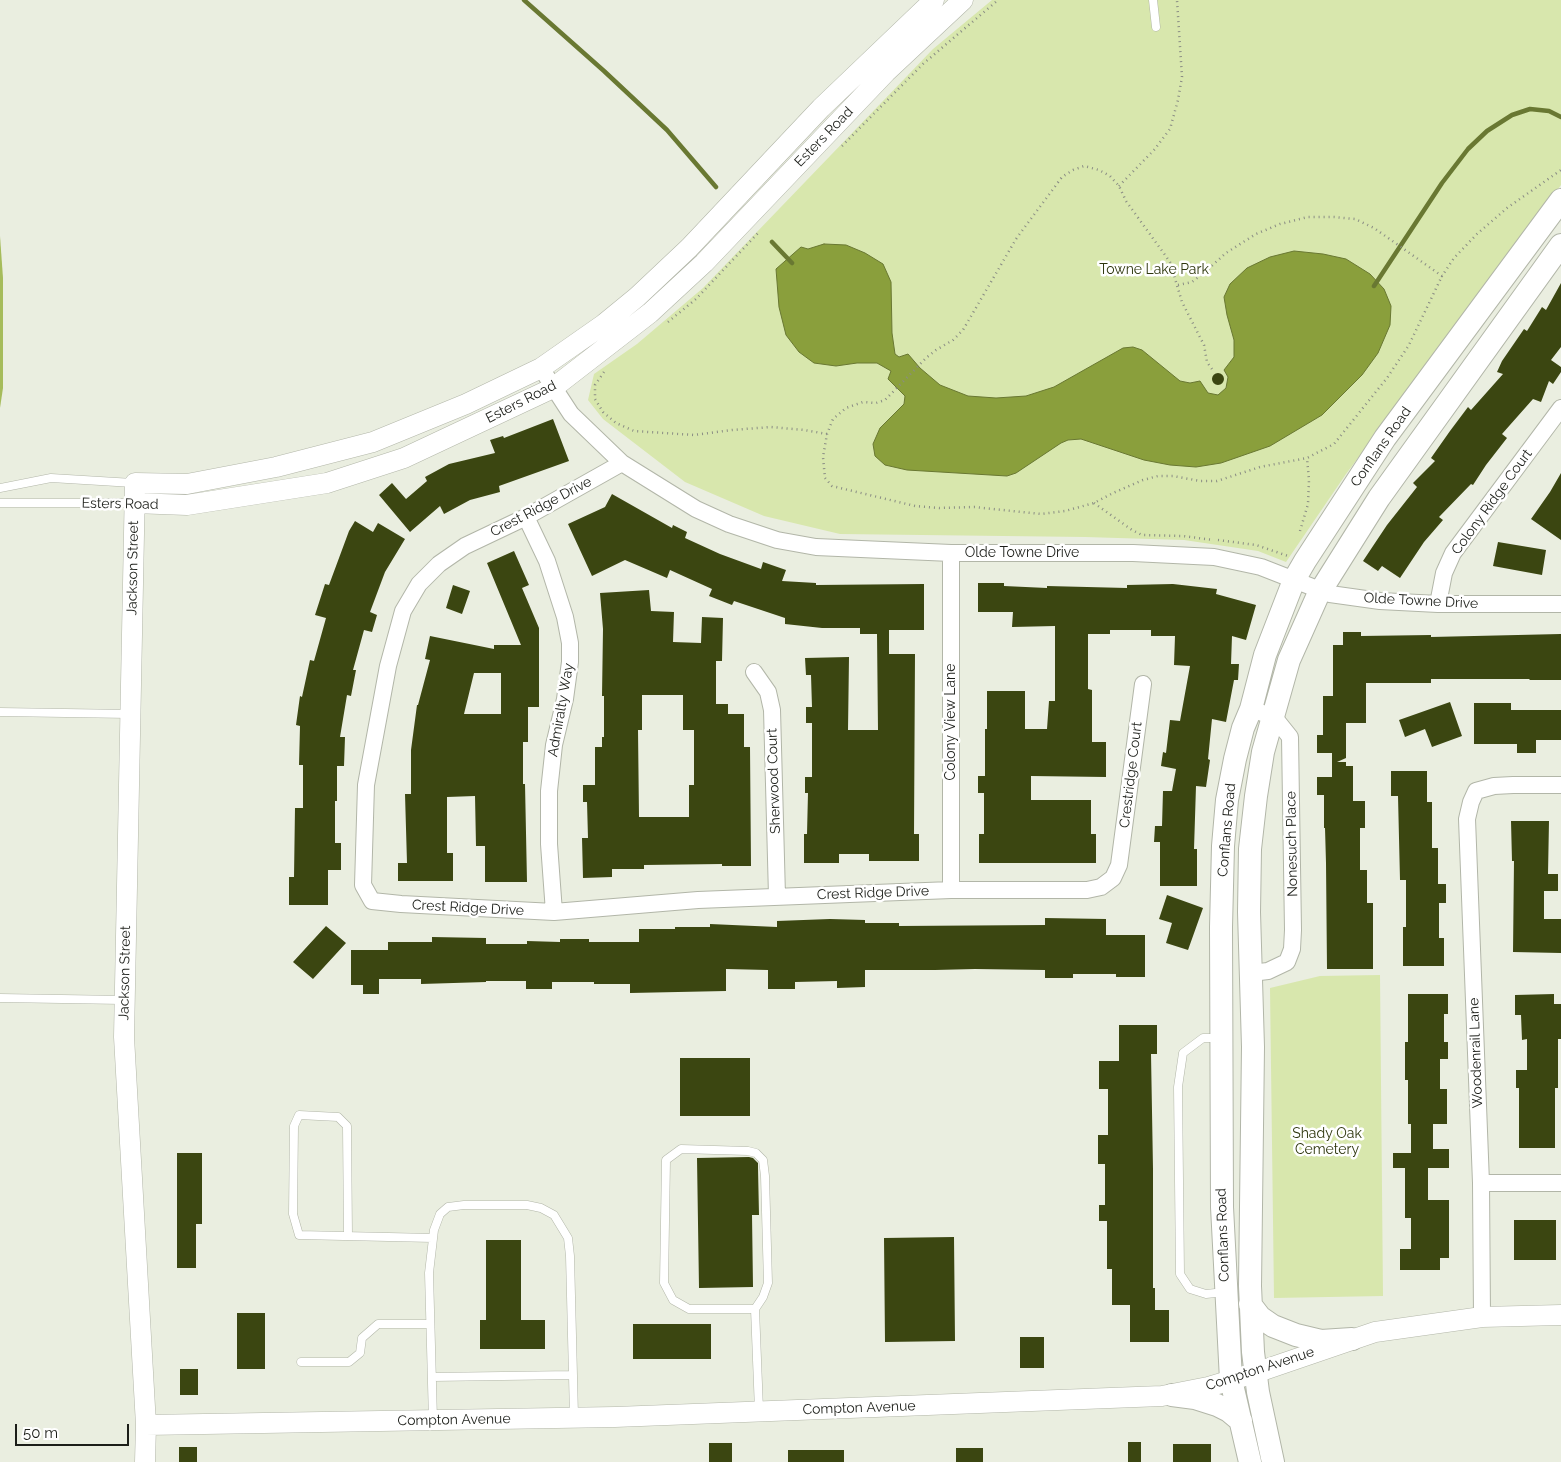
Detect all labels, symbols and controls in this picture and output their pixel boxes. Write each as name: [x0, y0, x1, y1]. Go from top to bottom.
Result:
street label: Esters Road: [791, 104, 857, 170]
park label: Towne Lake Park: [1099, 262, 1209, 278]
street label: Esters Road: [483, 377, 559, 427]
street label: Conflans Road: [1347, 404, 1415, 490]
street label: Colony Ridge Court: [1448, 446, 1536, 558]
street label: Crest Ridge Drive: [488, 473, 594, 541]
street label: Esters Road: [81, 495, 159, 513]
street label: Jackson Street: [124, 520, 142, 616]
street label: Olde Towne Drive: [965, 545, 1079, 561]
street label: Olde Towne Drive: [1363, 590, 1479, 612]
street label: Admiralty Way: [544, 662, 578, 758]
street label: Colony View Lane: [943, 664, 959, 780]
street label: Crestridge Court: [1116, 721, 1146, 829]
street label: Sherwood Court: [764, 728, 784, 834]
street label: Conflans Road: [1215, 783, 1239, 877]
street label: Nonesuch Place: [1283, 791, 1301, 897]
street label: Crest Ridge Drive: [817, 883, 929, 903]
street label: Crest Ridge Drive: [412, 897, 524, 919]
street label: Jackson Street: [116, 925, 134, 1021]
street label: Woodenrail Lane: [1466, 997, 1486, 1109]
park label: Shady Oak Cemetery: [1292, 1126, 1362, 1158]
street label: Conflans Road: [1213, 1188, 1233, 1282]
street label: Compton Avenue: [1204, 1344, 1316, 1394]
street label: Compton Avenue: [802, 1398, 916, 1418]
street label: Compton Avenue: [397, 1411, 511, 1429]
scale bar: [18, 1414, 131, 1446]
text: 50 m: [23, 1424, 58, 1442]

